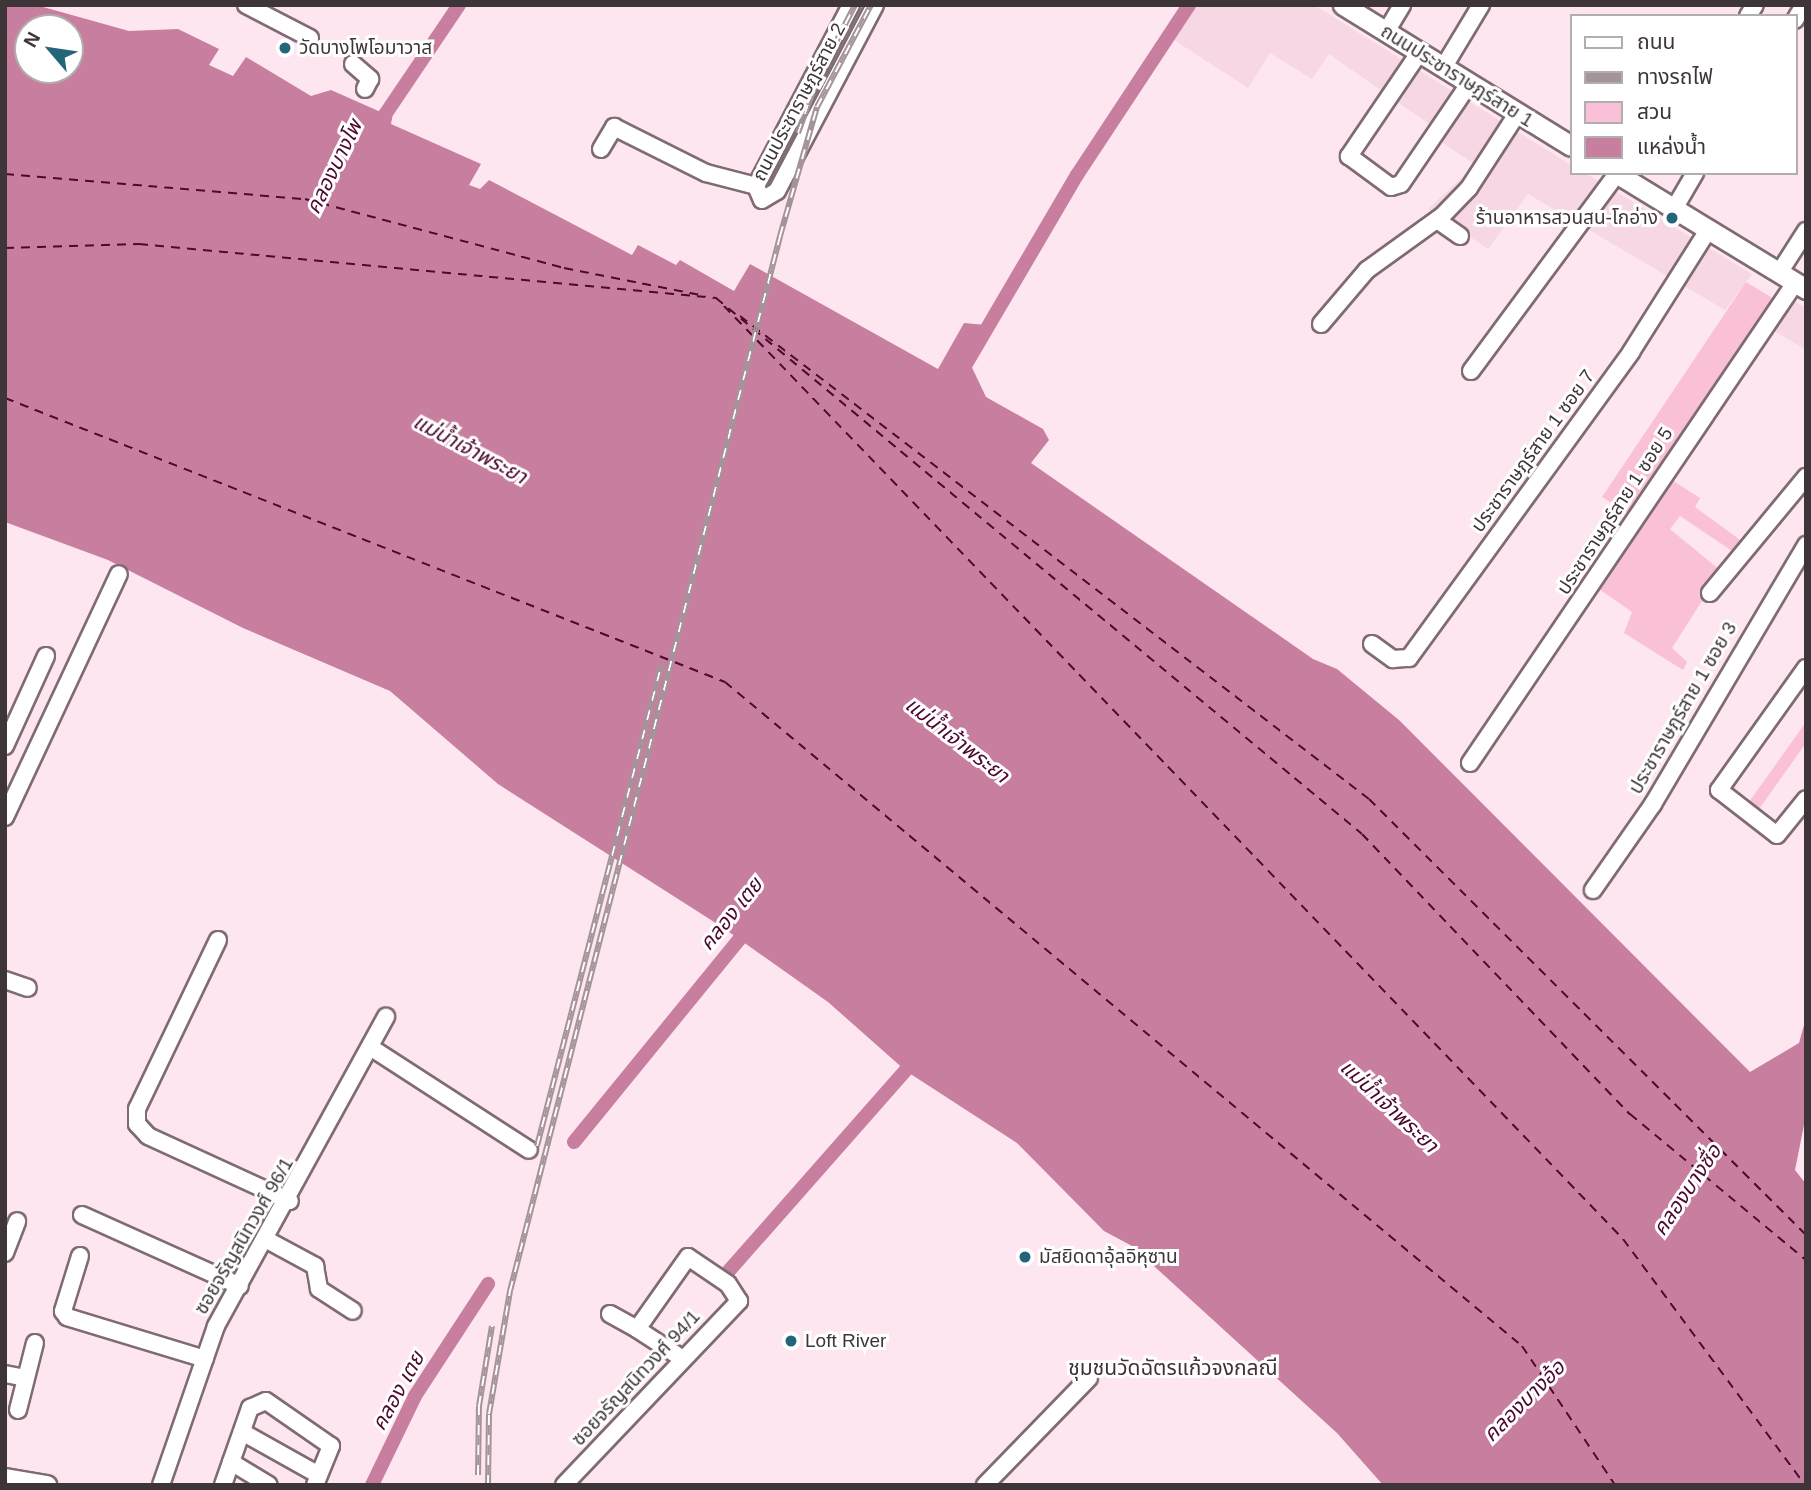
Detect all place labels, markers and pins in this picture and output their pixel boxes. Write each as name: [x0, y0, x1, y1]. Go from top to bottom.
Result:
place label: วัดบางโพโอมาวาส: [299, 37, 432, 59]
marker: วัดบางโพโอมาวาส: [277, 40, 293, 56]
place label: ร้านอาหารสวนสน-โกอ่าง: [1476, 207, 1658, 229]
marker: ร้านอาหารสวนสน-โกอ่าง: [1664, 210, 1680, 226]
place label: มัสยิดดาอุ้ลอิหุซาน: [1039, 1246, 1178, 1268]
marker: มัสยิดดาอุ้ลอิหุซาน: [1017, 1249, 1033, 1265]
place label: Loft River: [805, 1330, 886, 1352]
marker: Loft River: [783, 1333, 799, 1349]

